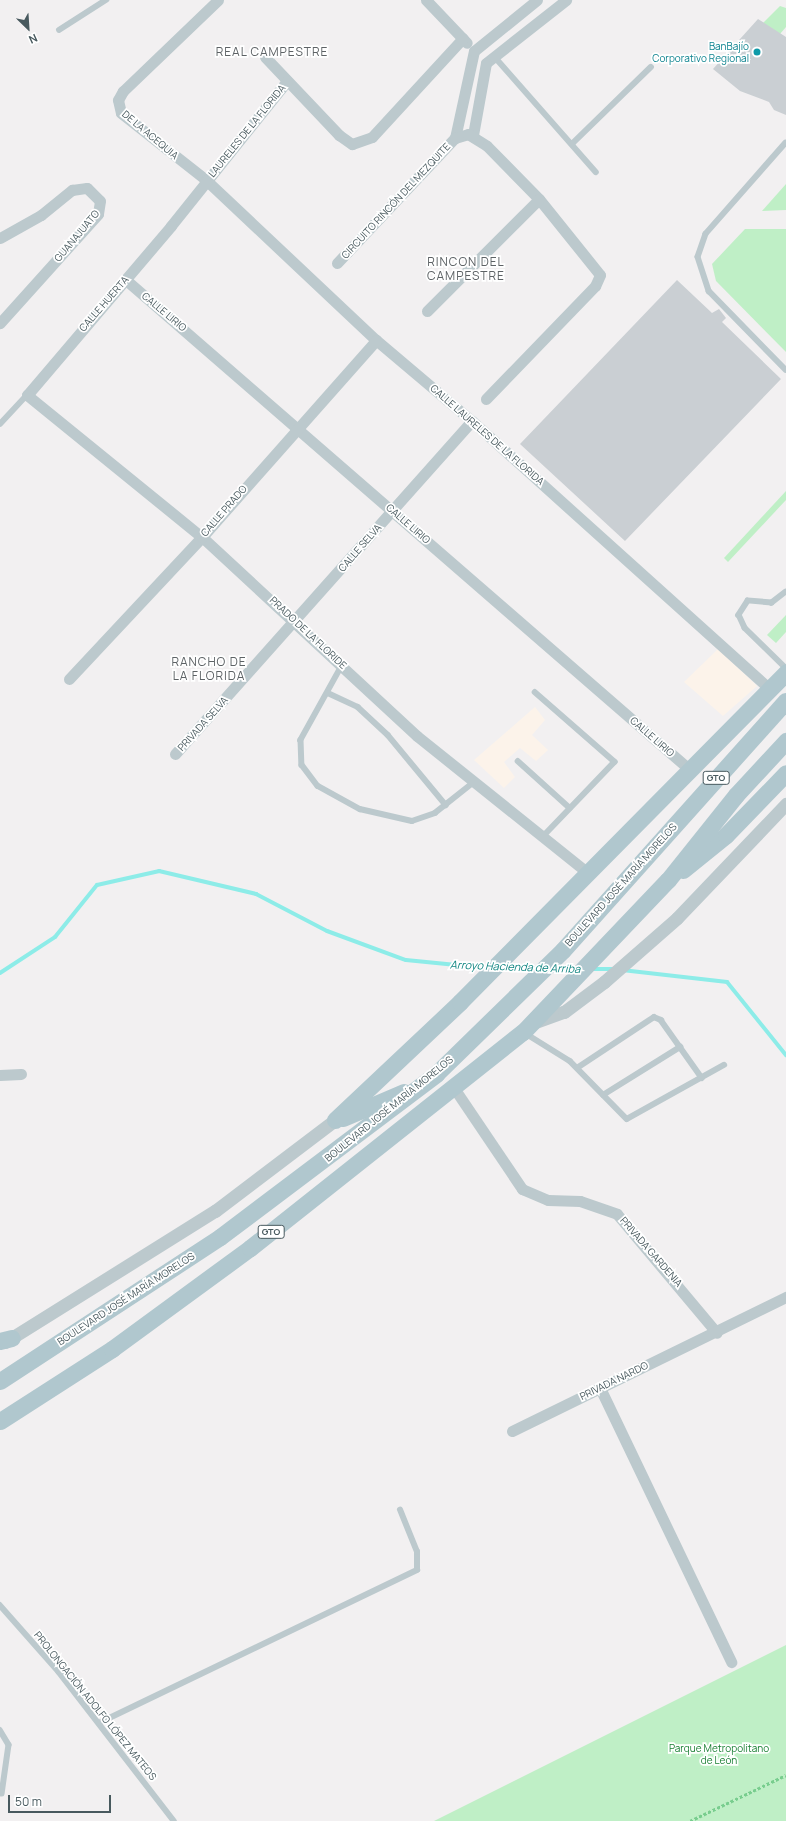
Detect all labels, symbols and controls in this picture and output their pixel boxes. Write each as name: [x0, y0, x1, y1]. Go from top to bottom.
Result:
north arrow: [8, 8, 48, 48]
text: N: [27, 31, 40, 48]
place label: BanBajío Corporativo Regional: [652, 40, 749, 64]
district label: REAL CAMPESTRE: [215, 45, 329, 59]
marker: BanBajío Corporativo Regional: [752, 47, 762, 57]
street label: LAURELES DE LA FLORIDA: [206, 82, 288, 180]
street label: DE LA ACEQUIA: [120, 108, 180, 162]
street label: CIRCUITO RINCÓN DEL MEZQUITE: [339, 141, 453, 261]
street label: GUANAJUATO: [52, 208, 102, 264]
district label: RINCON DEL CAMPESTRE: [427, 255, 505, 283]
street label: CALLE HUERTA: [77, 274, 131, 334]
street label: CALLE LIRIO: [139, 290, 189, 334]
street label: CALLE LAURELES DE LA FLORIDA: [428, 382, 546, 488]
street label: CALLE PRADO: [199, 483, 249, 539]
street label: CALLE LIRIO: [383, 502, 433, 546]
street label: CALLE SELVA: [336, 522, 384, 574]
street label: PRADO DE LA FLORIDE: [267, 594, 349, 672]
district label: RANCHO DE LA FLORIDA: [171, 655, 247, 683]
street label: PRIVADA SELVA: [175, 694, 231, 754]
street label: CALLE LIRIO: [627, 715, 677, 759]
road number: GTO: [702, 771, 730, 785]
street label: BOULEVARD JOSÉ MARÍA MORELOS: [563, 821, 679, 949]
water label: Arroyo Hacienda de Arriba: [450, 958, 580, 976]
street label: BOULEVARD JOSÉ MARÍA MORELOS: [323, 1054, 455, 1164]
street label: PRIVADA GARDENIA: [617, 1215, 685, 1289]
road number: GTO: [257, 1225, 285, 1239]
street label: BOULEVARD JOSÉ MARÍA MORELOS: [55, 1250, 197, 1348]
street label: PRIVADA NARDO: [578, 1359, 650, 1403]
street label: PROLONGACIÓN ADOLFO LÓPEZ MATEOS: [31, 1629, 159, 1783]
park label: Parque Metropolitano de León: [669, 1742, 769, 1766]
scale bar: [10, 1787, 113, 1813]
text: 50 m: [15, 1793, 42, 1810]

